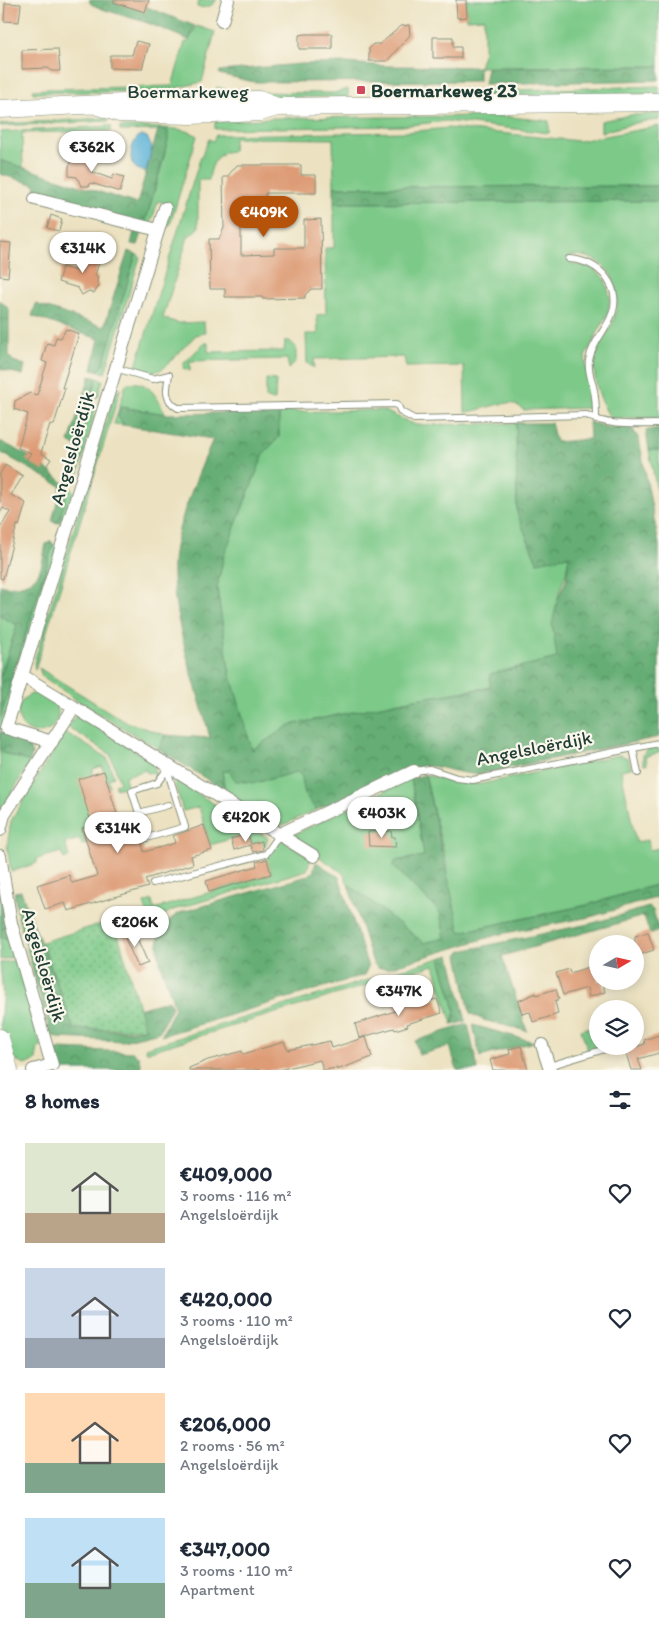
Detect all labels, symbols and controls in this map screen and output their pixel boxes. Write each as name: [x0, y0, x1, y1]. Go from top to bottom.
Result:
place label: Boermarkeweg 23: [371, 79, 517, 102]
street label: Boermarkeweg: [127, 80, 249, 103]
marker: Boermarkeweg 23: [355, 84, 367, 96]
pin: €362K: [57, 130, 127, 173]
text: €362K: [70, 137, 114, 156]
pin: €409K: [229, 196, 299, 238]
text: €409K: [240, 202, 288, 221]
pin: €314K: [48, 232, 118, 274]
text: €314K: [60, 238, 106, 257]
street label: Angelsloërdijk: [45, 388, 99, 507]
street label: Angelsloërdijk: [474, 726, 594, 770]
pin: €403K: [347, 796, 417, 839]
pin: €420K: [211, 800, 281, 843]
text: €403K: [358, 803, 406, 822]
text: €420K: [222, 807, 270, 826]
pin: €314K: [83, 812, 153, 854]
text: €314K: [95, 818, 141, 837]
street label: Angelsloërdijk: [17, 906, 71, 1025]
pin: €206K: [100, 906, 170, 948]
text: €206K: [112, 912, 158, 931]
north arrow: [589, 935, 644, 990]
map controls: [589, 935, 644, 1055]
pin: €347K: [364, 974, 434, 1017]
text: €347K: [376, 981, 422, 1000]
button: layers: [589, 1000, 644, 1055]
icon: filters: [606, 1086, 634, 1114]
text: 8 homes: [25, 1088, 100, 1113]
text: €409,000: [180, 1161, 272, 1186]
icon: home: [65, 1163, 125, 1223]
icon: heart: [606, 1179, 634, 1207]
text: 3 rooms · 116 m²: [180, 1186, 291, 1205]
text: Angelsloërdijk: [180, 1205, 278, 1224]
text: €420,000: [180, 1286, 272, 1311]
icon: home: [65, 1288, 125, 1348]
icon: heart: [606, 1304, 634, 1332]
text: 3 rooms · 110 m²: [180, 1311, 293, 1330]
text: Angelsloërdijk: [180, 1330, 278, 1349]
text: €206,000: [180, 1411, 271, 1436]
icon: home: [65, 1413, 125, 1473]
icon: heart: [606, 1429, 634, 1457]
text: 2 rooms · 56 m²: [180, 1436, 285, 1455]
text: Angelsloërdijk: [180, 1455, 278, 1474]
text: €347,000: [180, 1536, 270, 1561]
icon: home: [65, 1538, 125, 1598]
icon: heart: [606, 1554, 634, 1582]
text: 3 rooms · 110 m²: [180, 1561, 293, 1580]
text: Apartment: [180, 1580, 255, 1599]

